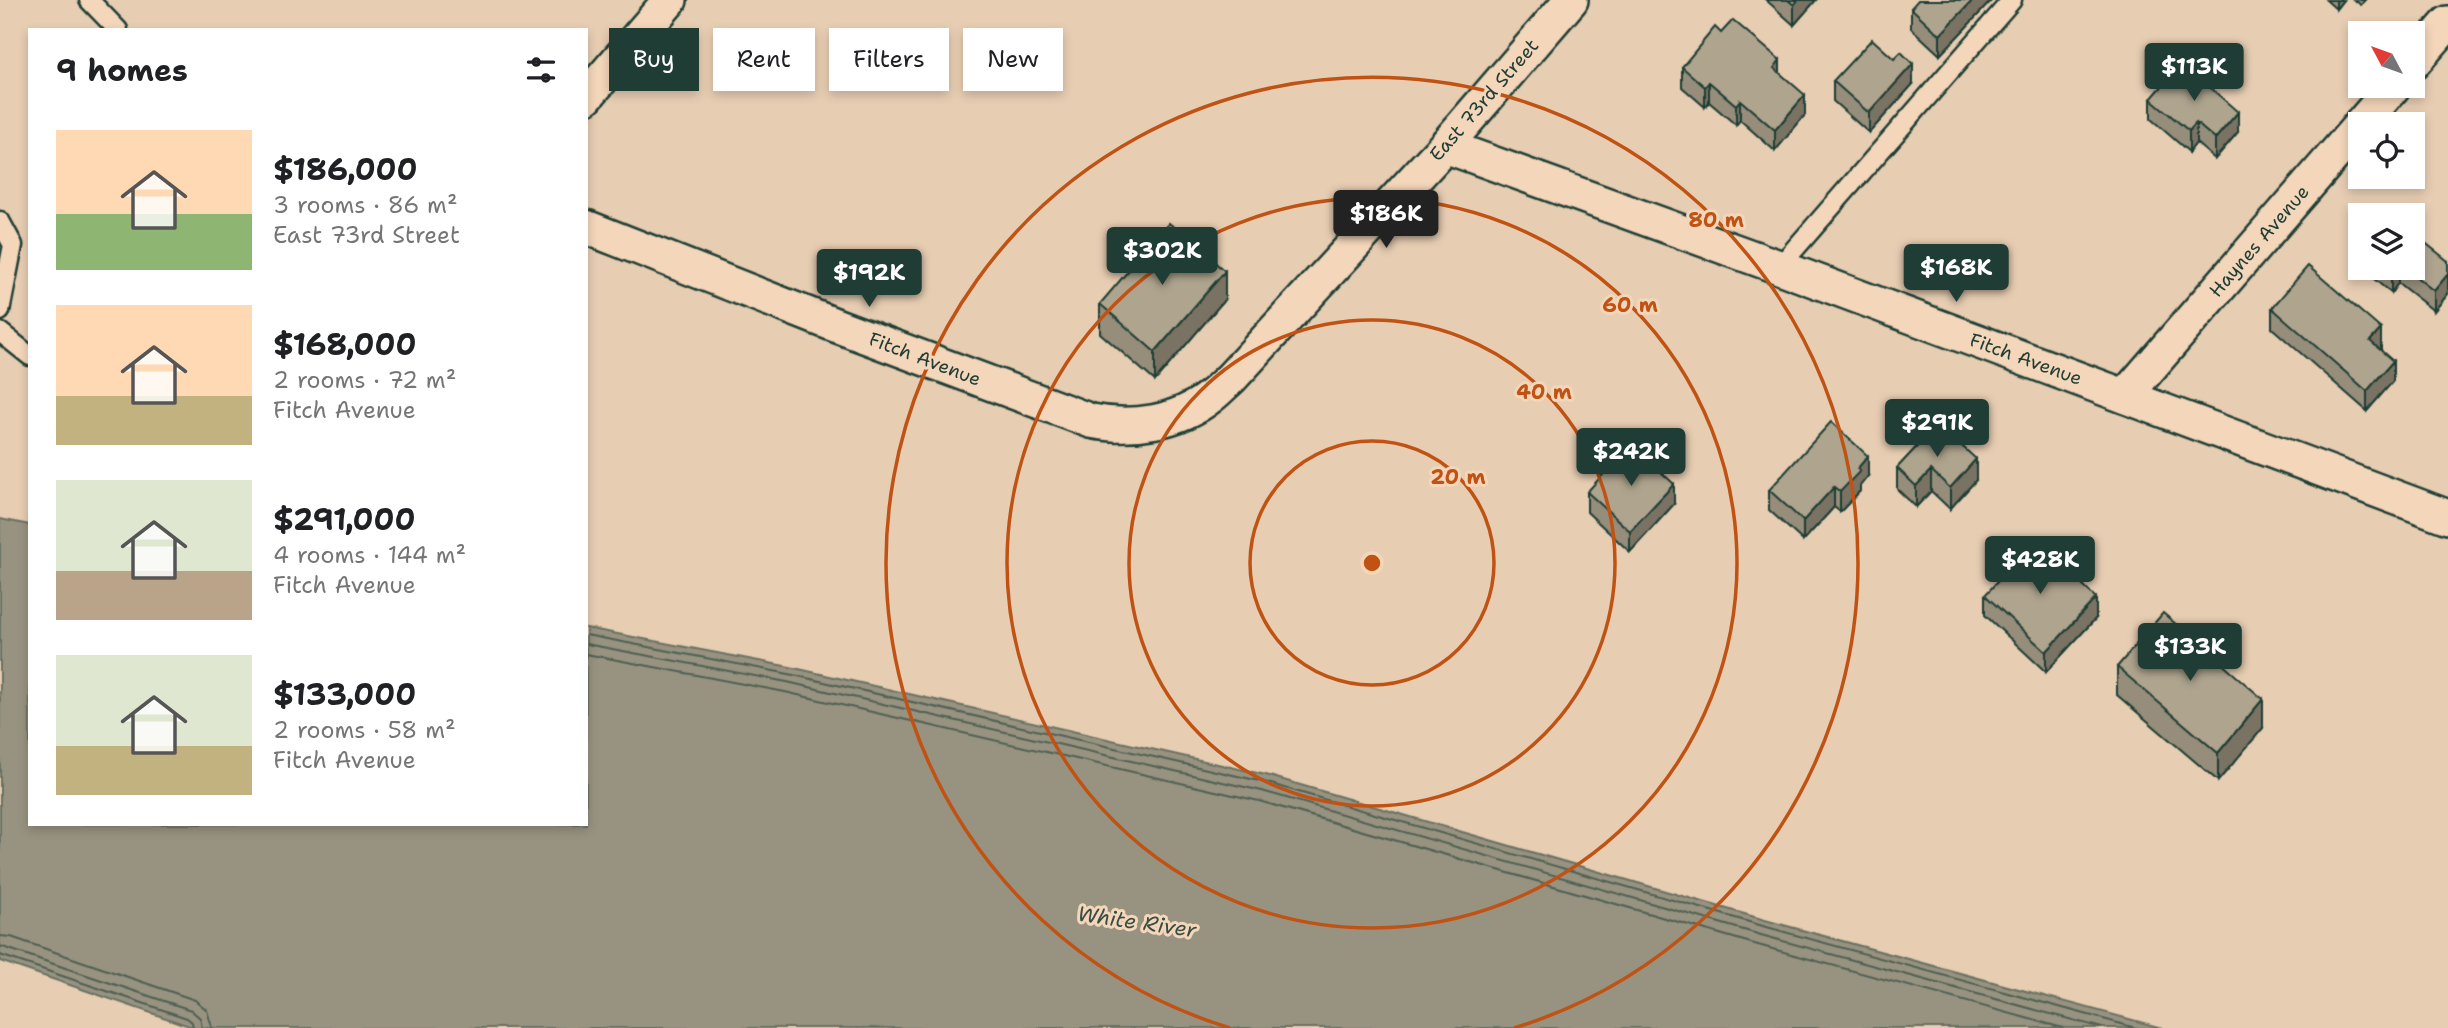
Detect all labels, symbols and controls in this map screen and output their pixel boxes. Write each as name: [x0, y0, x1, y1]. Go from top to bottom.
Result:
north arrow: [2348, 21, 2426, 98]
map controls: [2348, 21, 2425, 280]
chip: Buy: [609, 28, 699, 91]
chip: Rent: [713, 28, 815, 91]
chip: Filters: [829, 28, 949, 91]
chip: New: [963, 28, 1063, 91]
street label: East 73rd Street: [1424, 34, 1544, 166]
pin: $113K: [2145, 43, 2243, 103]
text: 9 homes: [56, 50, 188, 91]
icon: filters: [522, 51, 560, 89]
text: $113K: [2161, 51, 2227, 81]
button: locate: [2348, 112, 2425, 189]
text: $186,000: [273, 149, 418, 190]
icon: home: [112, 158, 196, 242]
street label: Haynes Avenue: [2203, 180, 2315, 302]
text: 3 rooms · 86 m²: [273, 190, 458, 220]
pin: $186K: [1337, 190, 1435, 250]
text: $186K: [1349, 198, 1423, 228]
button: layers: [2348, 203, 2425, 280]
text: 80 m: [1688, 206, 1744, 234]
text: East 73rd Street: [273, 220, 460, 250]
pin: $302K: [1113, 228, 1211, 287]
text: $302K: [1123, 235, 1201, 265]
pin: $168K: [1907, 244, 2005, 304]
pin: $192K: [820, 250, 918, 309]
text: $168K: [1920, 252, 1992, 282]
text: $192K: [833, 257, 905, 287]
text: 60 m: [1602, 291, 1658, 319]
text: $168,000: [273, 324, 417, 365]
street label: Fitch Avenue: [865, 326, 985, 392]
street label: Fitch Avenue: [1966, 327, 2086, 391]
icon: home: [112, 333, 196, 417]
text: 2 rooms · 72 m²: [273, 365, 456, 395]
text: 40 m: [1516, 378, 1572, 406]
text: Fitch Avenue: [273, 395, 416, 425]
pin: $291K: [1888, 400, 1986, 459]
text: $291K: [1901, 407, 1973, 437]
pin: $242K: [1582, 428, 1680, 488]
text: $242K: [1592, 436, 1670, 466]
text: 20 m: [1430, 463, 1486, 491]
text: $291,000: [273, 499, 416, 540]
icon: home: [112, 508, 196, 592]
pin: $428K: [1991, 536, 2089, 596]
text: 4 rooms · 144 m²: [273, 540, 466, 570]
text: $428K: [2001, 544, 2079, 574]
centre of rings: [1360, 551, 1384, 575]
text: Fitch Avenue: [273, 570, 416, 600]
pin: $133K: [2141, 624, 2239, 683]
text: $133K: [2154, 631, 2226, 661]
text: $133,000: [273, 674, 416, 715]
icon: home: [112, 683, 196, 767]
text: 2 rooms · 58 m²: [273, 715, 456, 745]
text: Fitch Avenue: [273, 745, 416, 775]
water label: White River: [1076, 900, 1199, 944]

